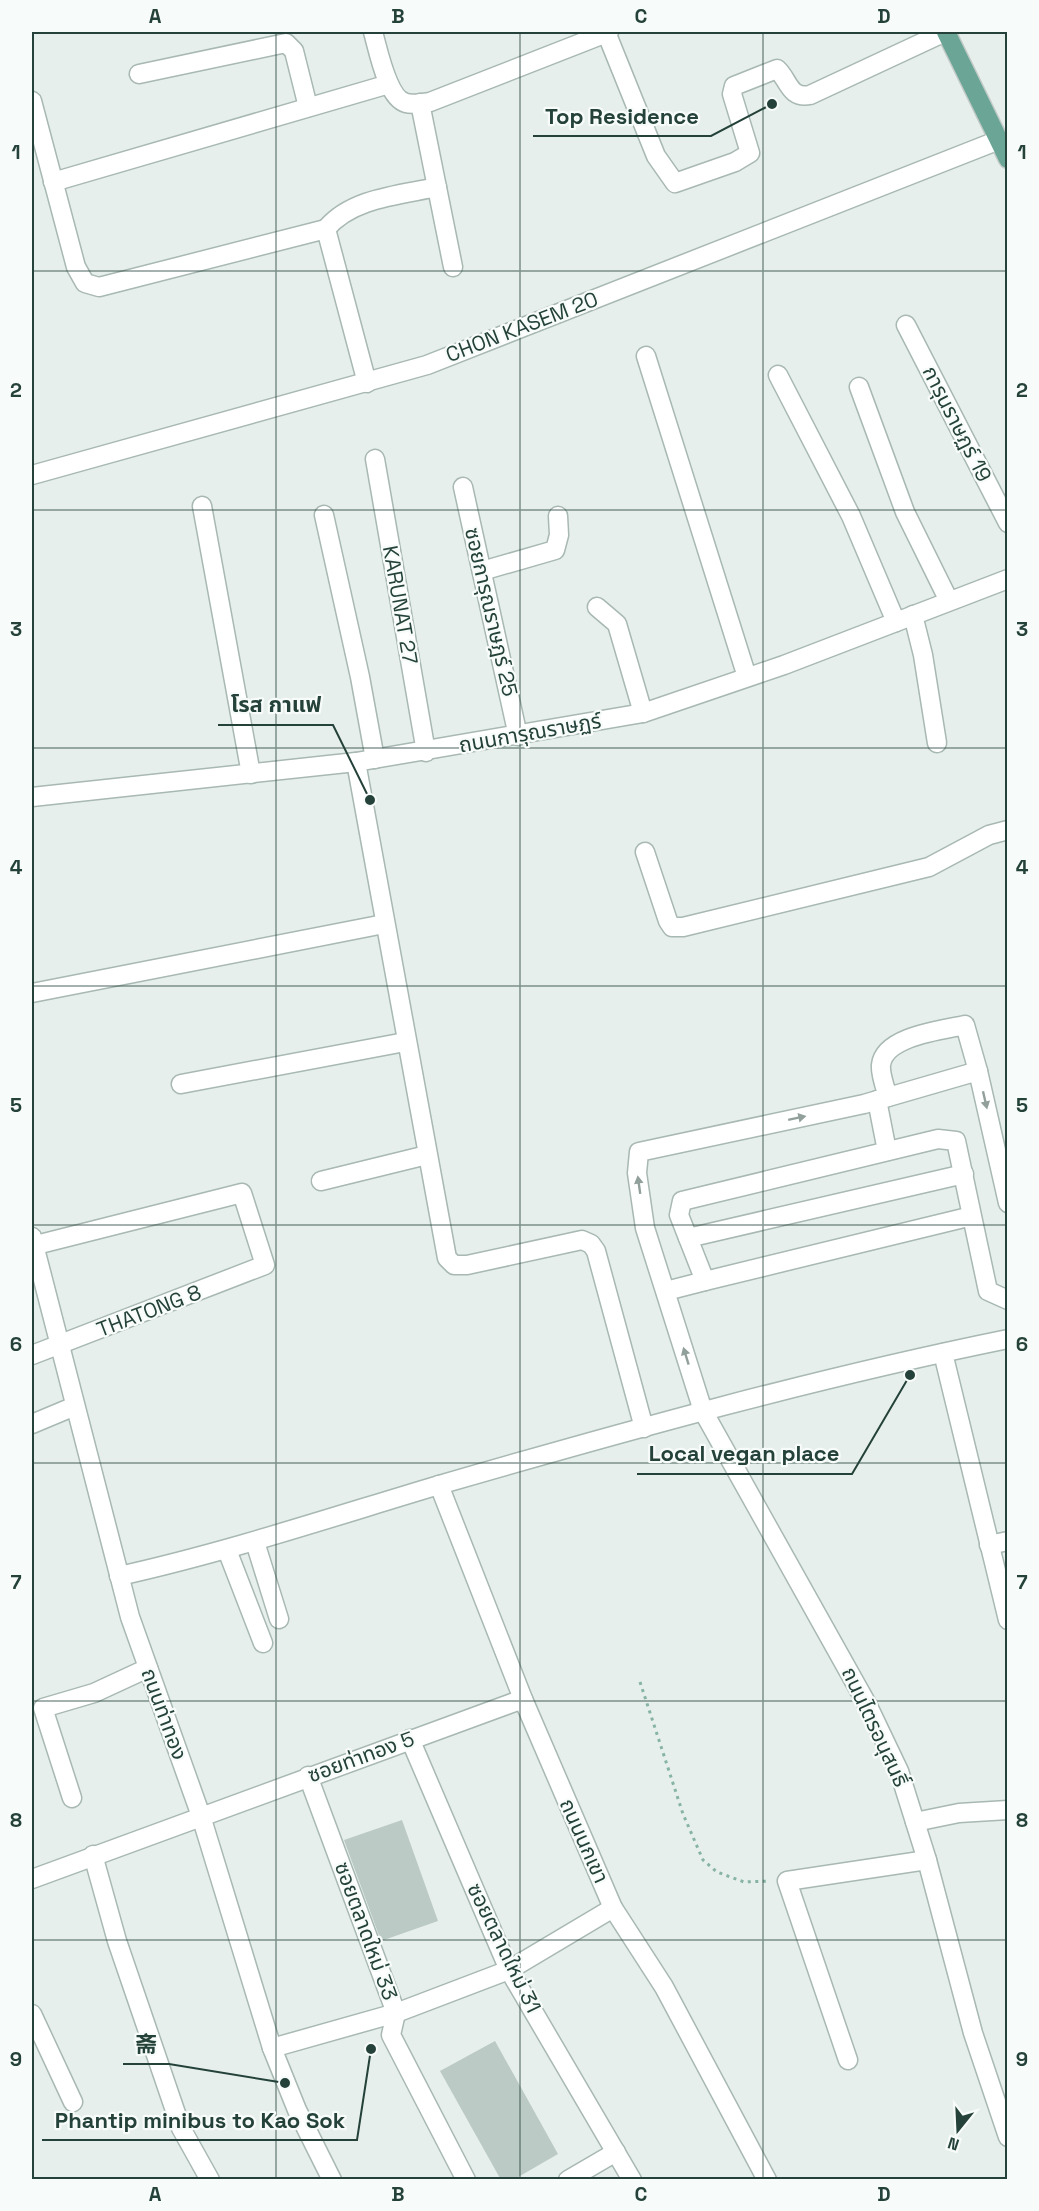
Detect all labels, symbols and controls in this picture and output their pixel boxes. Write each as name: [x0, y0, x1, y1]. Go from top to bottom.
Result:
text: A: [149, 3, 162, 29]
text: B: [391, 3, 405, 29]
text: C: [635, 3, 648, 29]
text: D: [877, 3, 891, 29]
callout: Top Residence: [533, 96, 711, 136]
text: Top Residence: [545, 102, 699, 130]
text: 1: [11, 139, 21, 165]
text: 1: [1017, 139, 1027, 165]
street label: CHON KASEM 20: [442, 285, 602, 368]
street label: การุนราษฏร์ 19: [917, 361, 998, 486]
text: 2: [10, 377, 22, 403]
text: 2: [1016, 377, 1028, 403]
street label: ซอยการุณราษฎร์ 25: [459, 525, 524, 699]
street label: KARUNAT 27: [377, 543, 424, 667]
text: 3: [10, 616, 22, 642]
text: 3: [1016, 616, 1028, 642]
callout: โรส กาแฟ: [218, 685, 333, 725]
text: โรส กาแฟ: [231, 690, 322, 718]
street label: ถนนการุณราษฏร์: [457, 707, 604, 758]
text: 4: [10, 854, 23, 880]
text: 4: [1016, 854, 1029, 880]
one-way arrow: [980, 1091, 990, 1109]
text: 5: [10, 1092, 22, 1118]
text: 5: [1016, 1092, 1028, 1118]
one-way arrow: [788, 1113, 807, 1122]
one-way arrow: [634, 1175, 643, 1194]
street label: THATONG 8: [93, 1278, 205, 1343]
text: 6: [10, 1331, 22, 1357]
text: 6: [1016, 1331, 1028, 1357]
one-way arrow: [681, 1346, 690, 1364]
callout: Local vegan place: [637, 1434, 852, 1474]
text: Local vegan place: [649, 1439, 839, 1467]
text: 7: [10, 1569, 22, 1595]
text: 7: [1016, 1569, 1028, 1595]
street label: ถนนไตรอนุสนธิ์: [836, 1662, 915, 1791]
street label: ถนนท่าทอง: [135, 1664, 194, 1763]
street label: ซอยท่าทอง 5: [304, 1725, 418, 1788]
street label: ถนนนกเขา: [554, 1794, 615, 1887]
text: 8: [10, 1807, 22, 1833]
text: 8: [1016, 1807, 1028, 1833]
street label: ซอยตลาดใหม่ 33: [329, 1858, 404, 2004]
street label: ซอยตลาดใหม่ 31: [461, 1879, 547, 2017]
callout: 斋: [123, 2024, 169, 2064]
text: 斋: [135, 2030, 157, 2058]
text: 9: [10, 2046, 22, 2072]
text: 9: [1016, 2046, 1028, 2072]
callout: Phantip minibus to Kao Sok: [42, 2100, 357, 2140]
north arrow: [928, 2100, 988, 2160]
text: Phantip minibus to Kao Sok: [55, 2106, 346, 2134]
text: N: [945, 2132, 962, 2155]
text: A: [149, 2181, 162, 2207]
text: B: [391, 2181, 405, 2207]
text: C: [635, 2181, 648, 2207]
text: D: [877, 2181, 891, 2207]

